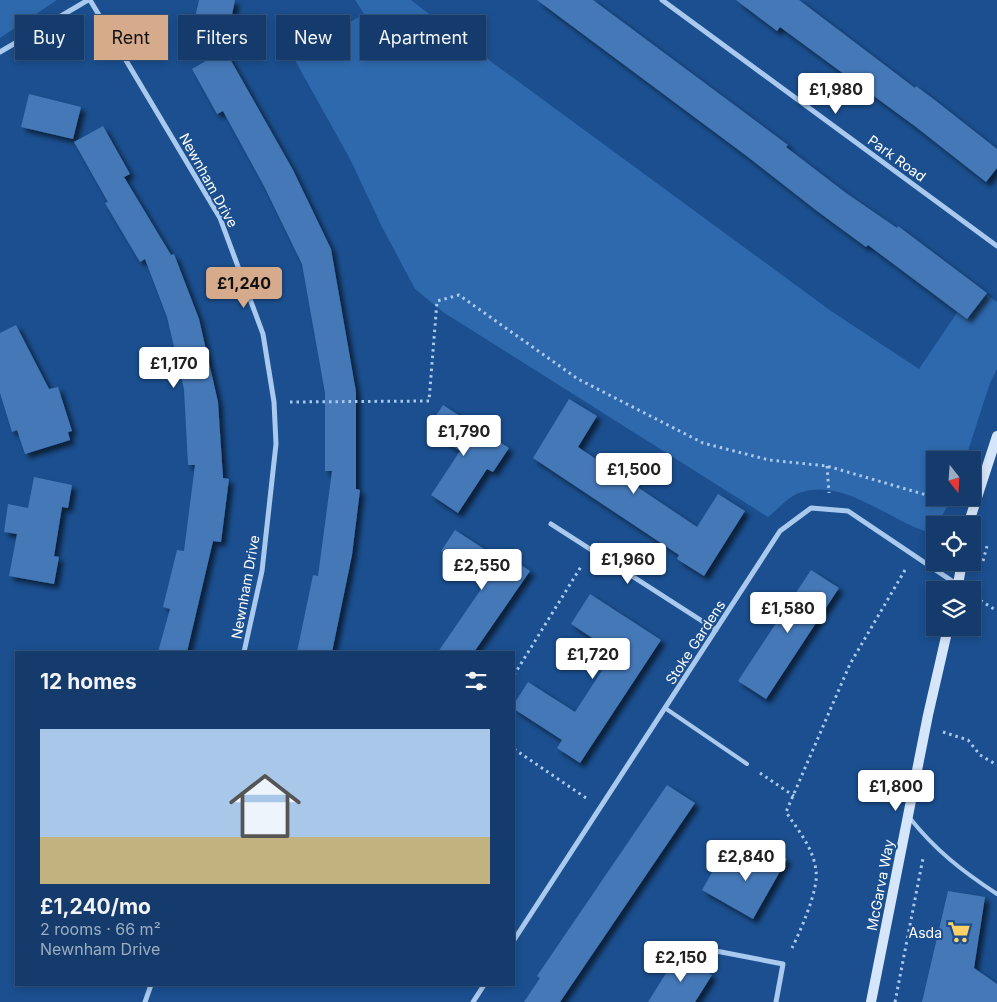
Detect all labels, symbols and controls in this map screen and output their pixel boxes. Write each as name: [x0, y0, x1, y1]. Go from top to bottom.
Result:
chip: Buy: [15, 15, 84, 60]
chip: Rent: [94, 15, 168, 60]
chip: Filters: [178, 15, 266, 60]
chip: New: [276, 15, 350, 60]
chip: Apartment: [360, 15, 486, 60]
pin: £1,980: [795, 72, 877, 115]
text: £1,980: [809, 79, 863, 99]
street label: Newnham Drive: [176, 130, 242, 230]
street label: Park Road: [865, 131, 929, 185]
pin: £1,240: [203, 266, 285, 309]
text: £1,240: [217, 273, 271, 293]
pin: £1,170: [133, 346, 215, 389]
text: £1,170: [150, 353, 198, 373]
pin: £1,790: [423, 414, 505, 457]
text: £1,790: [438, 421, 490, 441]
north arrow: [926, 451, 981, 506]
map controls: [926, 451, 981, 636]
pin: £1,500: [593, 452, 675, 495]
text: £1,500: [607, 459, 661, 479]
button: locate: [926, 516, 981, 571]
street label: Newnham Drive: [227, 534, 263, 640]
pin: £1,960: [587, 542, 669, 585]
pin: £2,550: [441, 548, 523, 591]
text: £1,960: [601, 549, 655, 569]
text: £2,550: [454, 555, 510, 575]
button: layers: [926, 581, 981, 636]
pin: £1,580: [747, 592, 829, 634]
street label: Stoke Gardens: [661, 597, 729, 687]
text: £1,580: [761, 598, 815, 618]
pin: £1,720: [552, 638, 634, 680]
text: £1,720: [567, 644, 619, 664]
icon: filters: [462, 667, 490, 695]
text: 12 homes: [40, 669, 137, 694]
icon: home: [220, 761, 310, 851]
pin: £1,800: [855, 770, 937, 812]
text: £1,800: [869, 776, 923, 796]
street label: McGarva Way: [863, 838, 897, 932]
pin: £2,840: [705, 840, 787, 882]
text: £2,840: [717, 846, 775, 866]
text: £1,240/mo: [40, 894, 151, 919]
text: 2 rooms · 66 m²: [40, 919, 161, 939]
supermarket icon: Asda: [946, 919, 972, 945]
place label: Asda: [909, 924, 942, 941]
text: Newnham Drive: [40, 939, 160, 959]
pin: £2,150: [640, 940, 722, 983]
text: £2,150: [655, 947, 707, 967]

